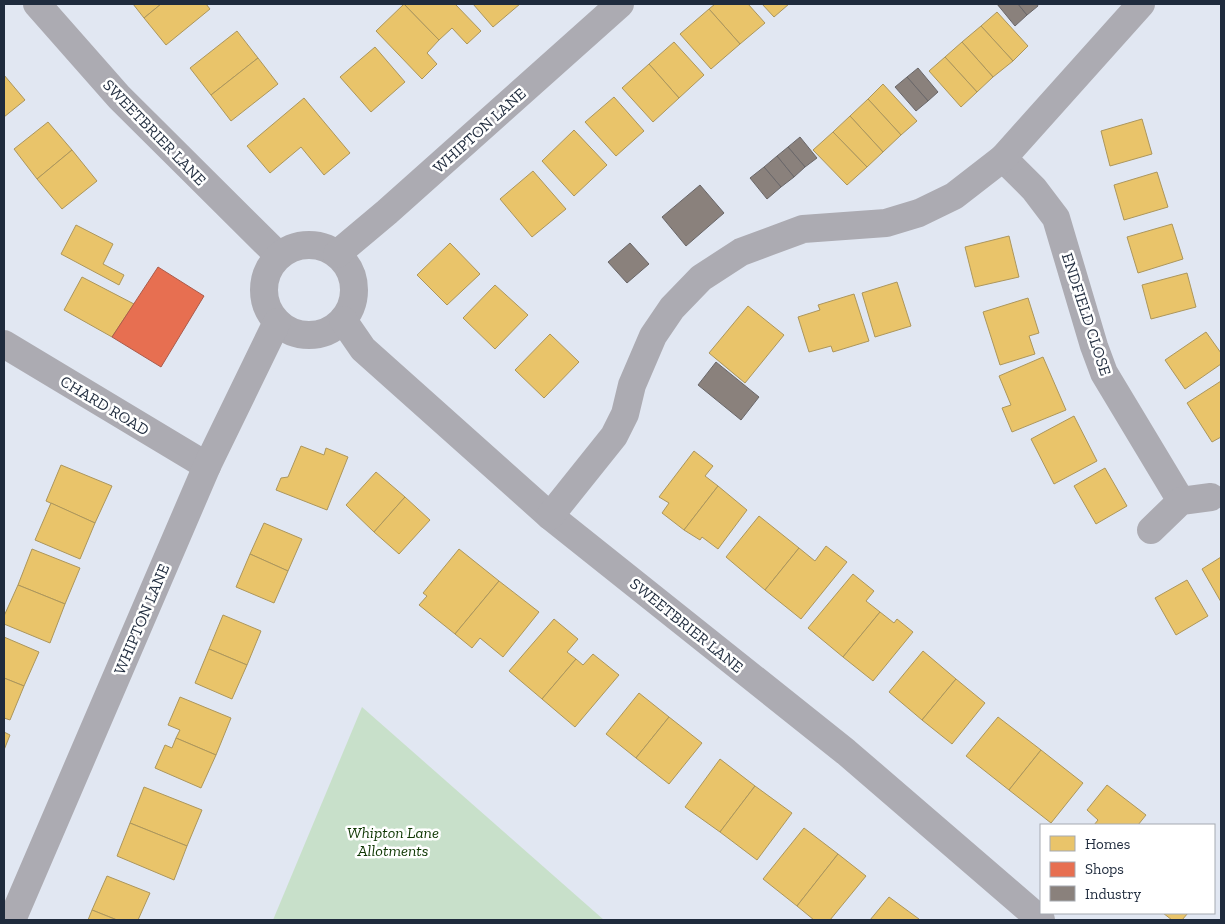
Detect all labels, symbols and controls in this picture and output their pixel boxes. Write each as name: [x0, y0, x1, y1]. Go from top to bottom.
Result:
street label: SWEETBRIER LANE: [99, 75, 210, 189]
street label: WHIPTON LANE: [429, 84, 530, 177]
street label: ENDFIELD CLOSE: [1058, 250, 1115, 378]
street label: CHARD ROAD: [57, 371, 153, 439]
street label: WHIPTON LANE: [110, 561, 173, 677]
street label: SWEETBRIER LANE: [626, 574, 747, 677]
park label: Whipton Lane Allotments: [347, 823, 439, 860]
legend: [1040, 824, 1215, 914]
text: Homes: [1085, 835, 1130, 853]
text: Shops: [1085, 860, 1124, 878]
text: Industry: [1085, 885, 1142, 903]

